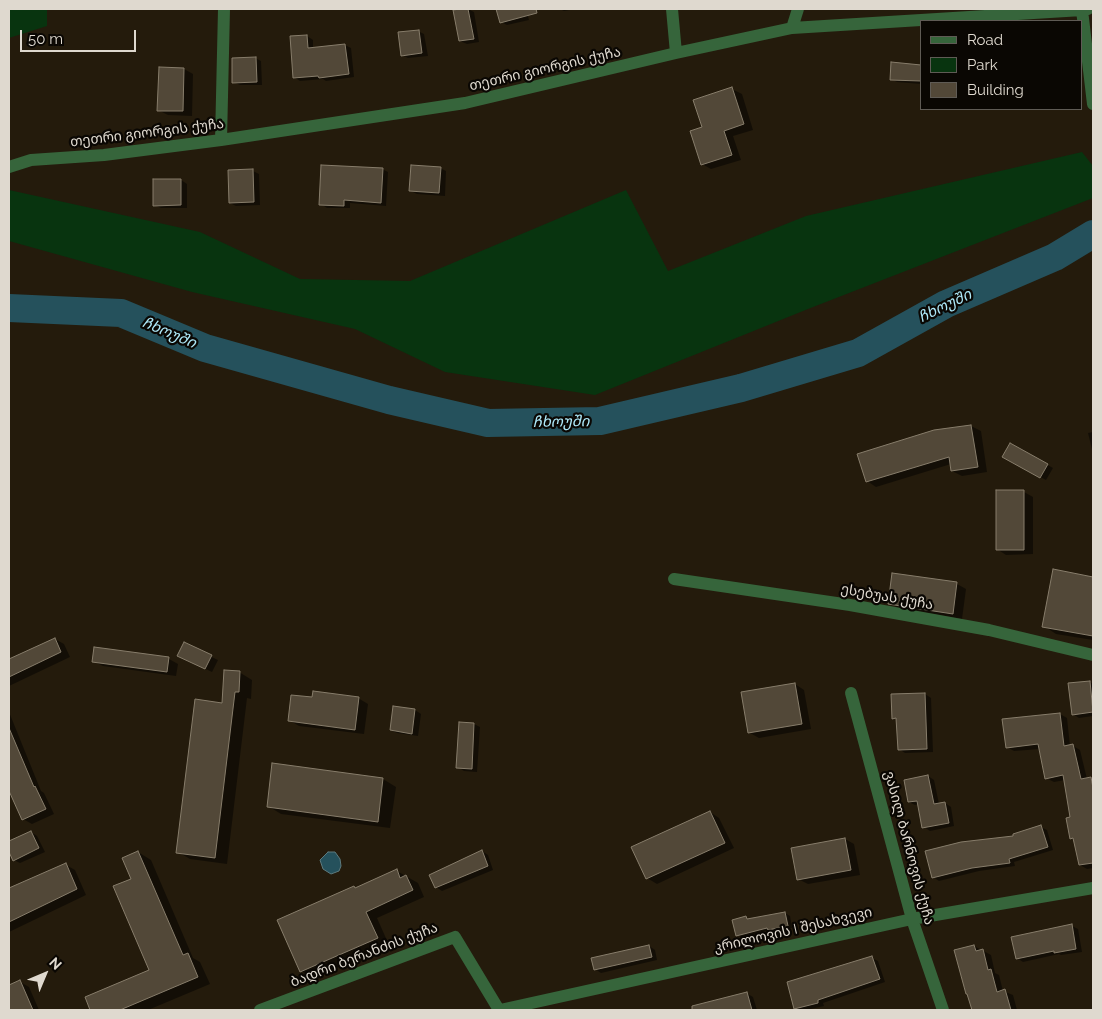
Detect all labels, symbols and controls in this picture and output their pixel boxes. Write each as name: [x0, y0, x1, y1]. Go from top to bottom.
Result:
scale bar: [22, 20, 139, 52]
legend: [920, 20, 1082, 110]
text: 50 m: [28, 30, 63, 48]
text: Road: [967, 31, 1003, 49]
street label: თეთრი გიორგის ქუჩა: [468, 43, 622, 95]
text: Park: [967, 56, 998, 74]
text: Building: [967, 81, 1024, 99]
street label: თეთრი გიორგის ქუჩა: [69, 115, 225, 151]
water label: ჩხოუში: [916, 285, 974, 327]
water label: ჩხოუში: [139, 314, 199, 352]
water label: ჩხოუში: [533, 413, 589, 431]
street label: ესებუას ქუჩა: [839, 581, 935, 613]
street label: ვასილ ბარნოვის ქუჩა: [880, 769, 938, 927]
street label: კრილოვის I შესახვევი: [712, 904, 874, 956]
street label: ბადრი ბერანძის ქუჩა: [288, 919, 440, 991]
north arrow: [20, 949, 70, 999]
text: N: [46, 954, 65, 973]

